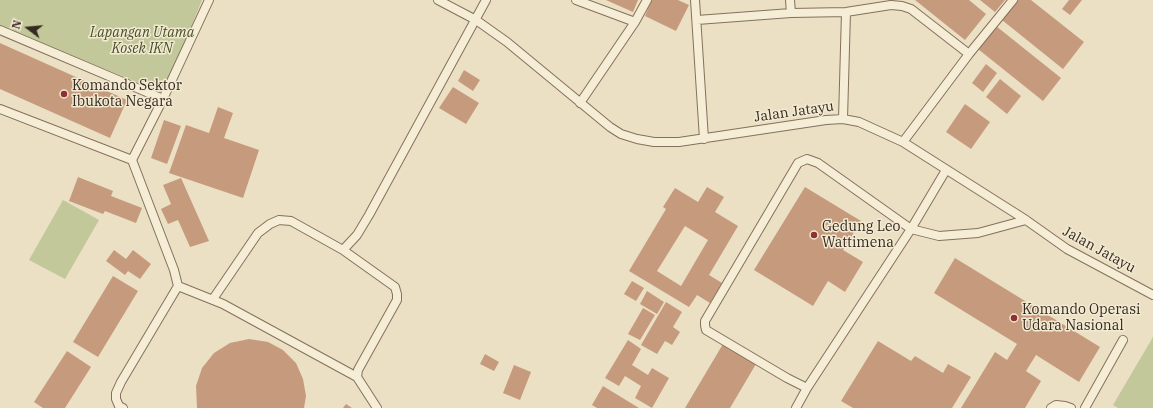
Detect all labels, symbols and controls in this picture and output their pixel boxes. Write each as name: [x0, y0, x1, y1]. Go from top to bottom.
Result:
north arrow: [8, 8, 48, 48]
text: N: [9, 19, 24, 31]
park label: Lapangan Utama Kosek IKN: [90, 25, 194, 58]
place label: Komando Sektor Ibukota Negara: [72, 78, 182, 110]
marker: Komando Sektor Ibukota Negara: [59, 89, 69, 99]
street label: Jalan Jatayu: [753, 98, 835, 126]
place label: Gedung Leo Wattimena: [822, 219, 900, 252]
street label: Jalan Jatayu: [1060, 223, 1138, 277]
marker: Gedung Leo Wattimena: [809, 230, 819, 240]
place label: Komando Operasi Udara Nasional: [1022, 302, 1140, 334]
marker: Komando Operasi Udara Nasional: [1009, 313, 1019, 323]

